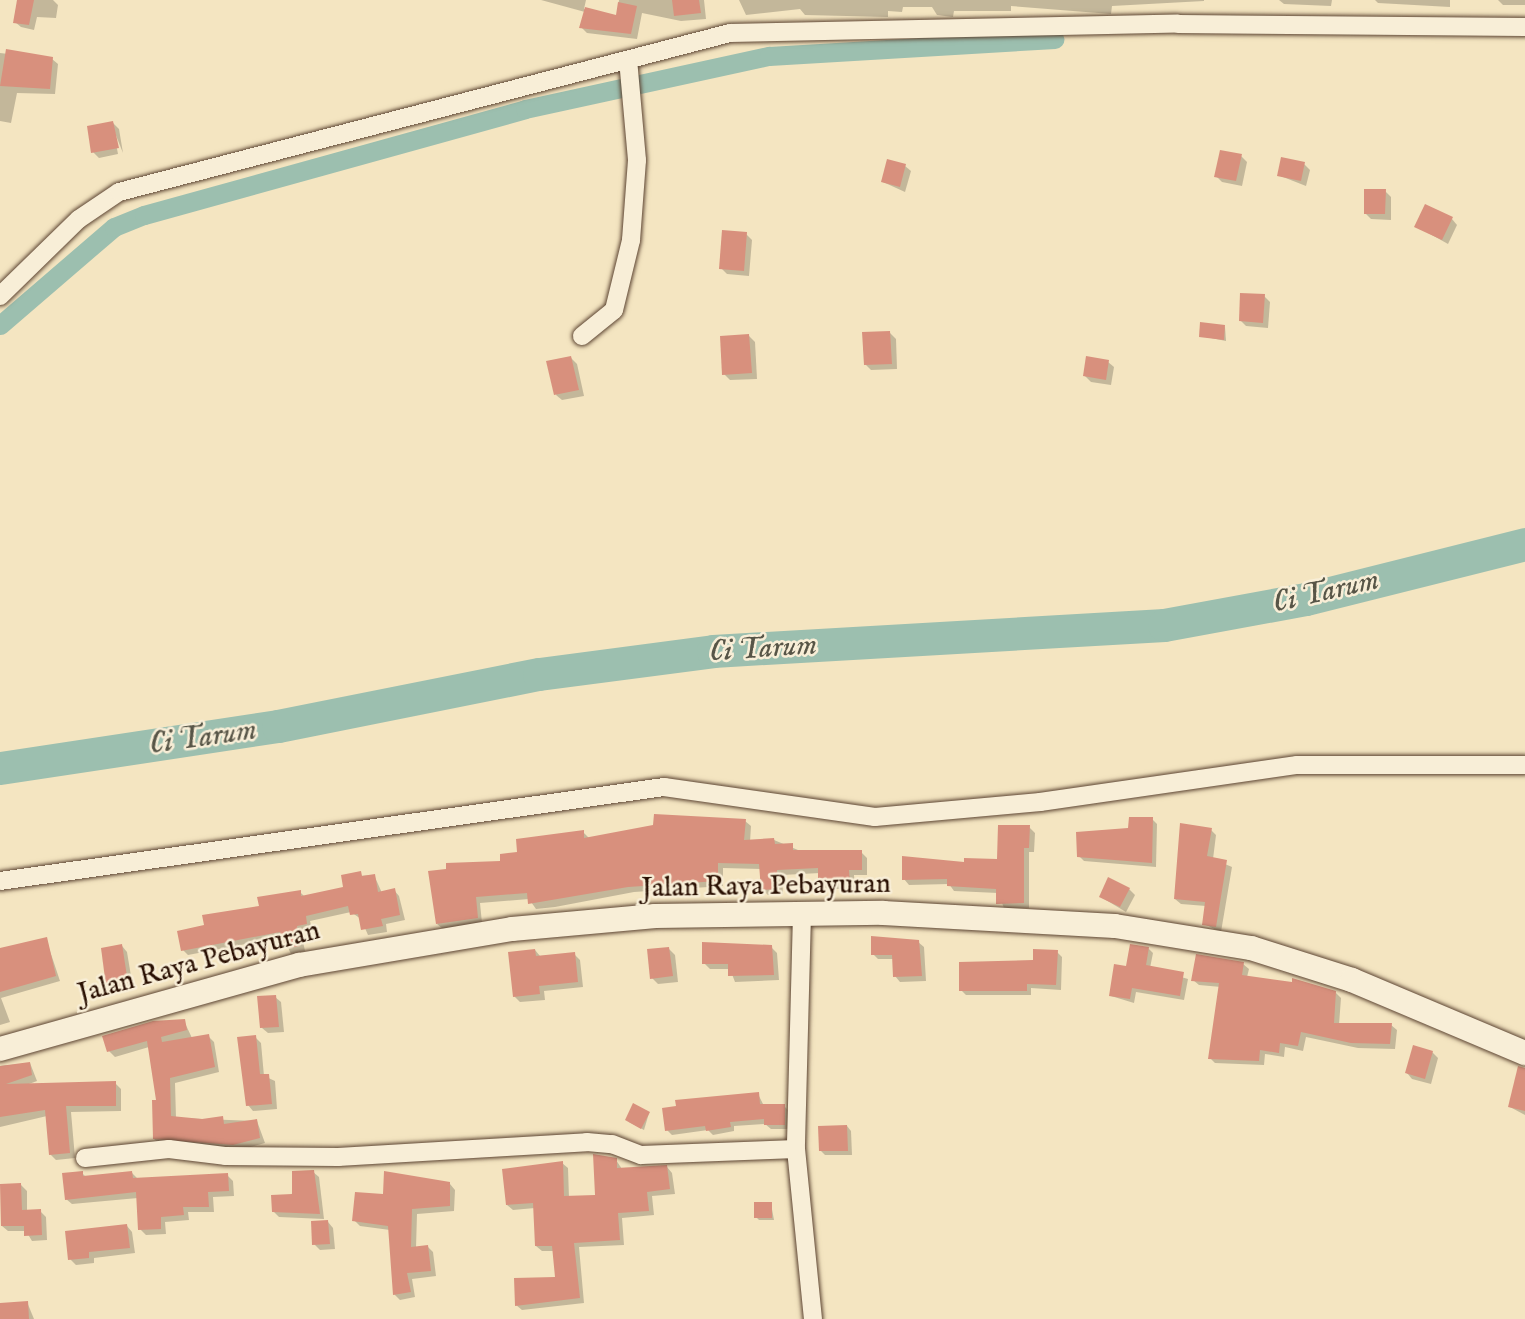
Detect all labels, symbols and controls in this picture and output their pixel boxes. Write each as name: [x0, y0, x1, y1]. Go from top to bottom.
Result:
water label: Ci Tarum: [1269, 562, 1383, 622]
water label: Ci Tarum: [708, 627, 818, 671]
water label: Ci Tarum: [147, 713, 259, 763]
street label: Jalan Raya Pebayuran: [641, 868, 891, 906]
street label: Jalan Raya Pebayuran: [74, 914, 324, 1012]

